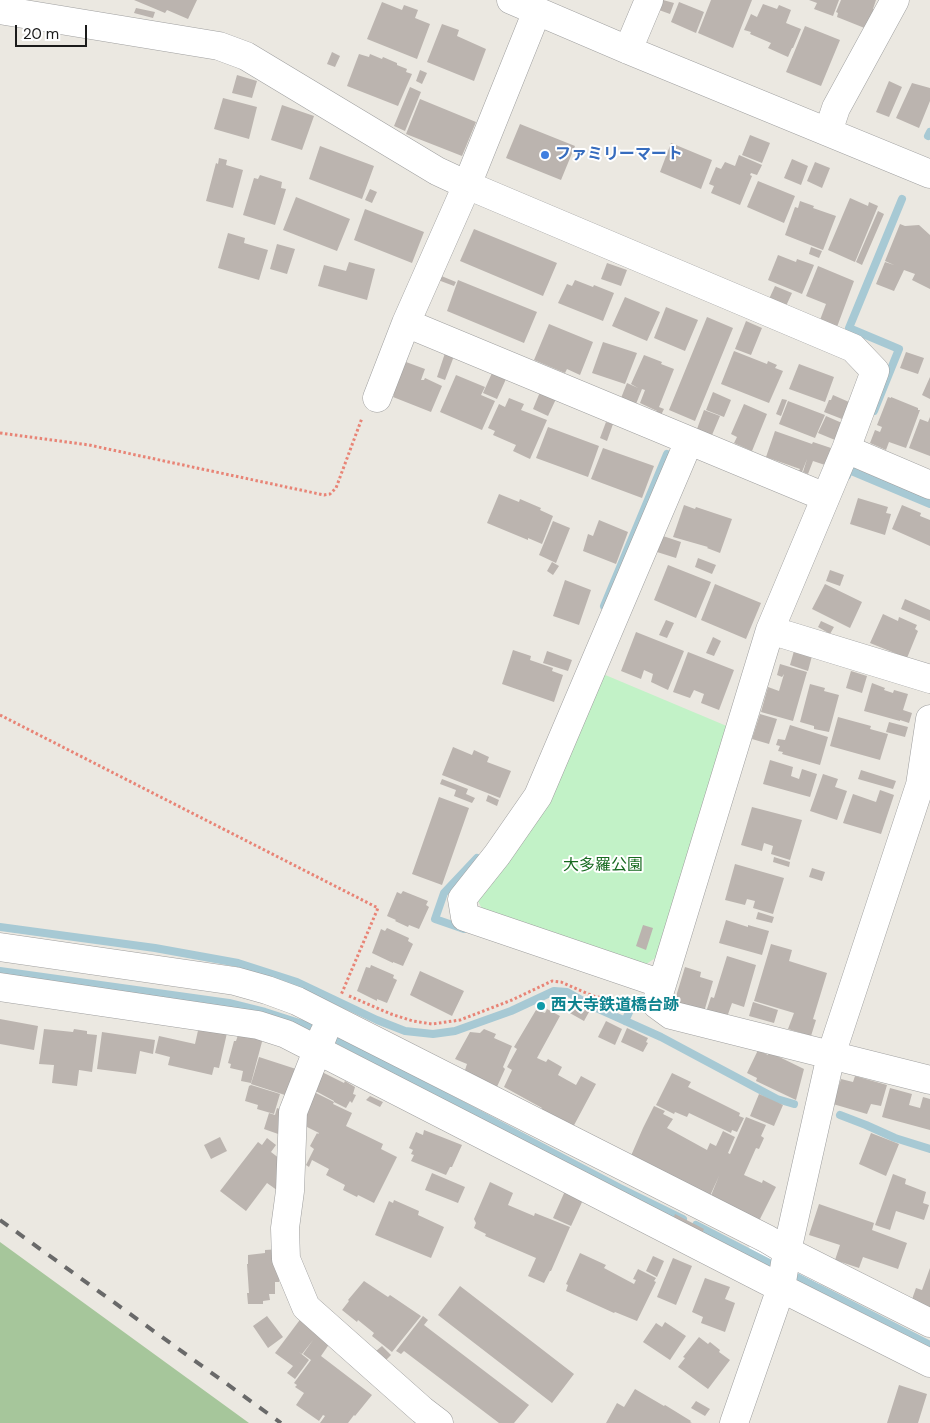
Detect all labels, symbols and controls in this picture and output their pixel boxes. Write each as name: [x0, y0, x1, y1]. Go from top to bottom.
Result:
scale bar: [18, 15, 90, 47]
text: 20 m: [23, 24, 59, 44]
place label: ファミリーマート: [555, 145, 683, 165]
marker: ファミリーマート: [539, 149, 551, 161]
park label: 大多羅公園: [563, 856, 643, 876]
place label: 西大寺鉄道橋台跡: [551, 996, 679, 1016]
marker: 西大寺鉄道橋台跡: [535, 1000, 547, 1012]

